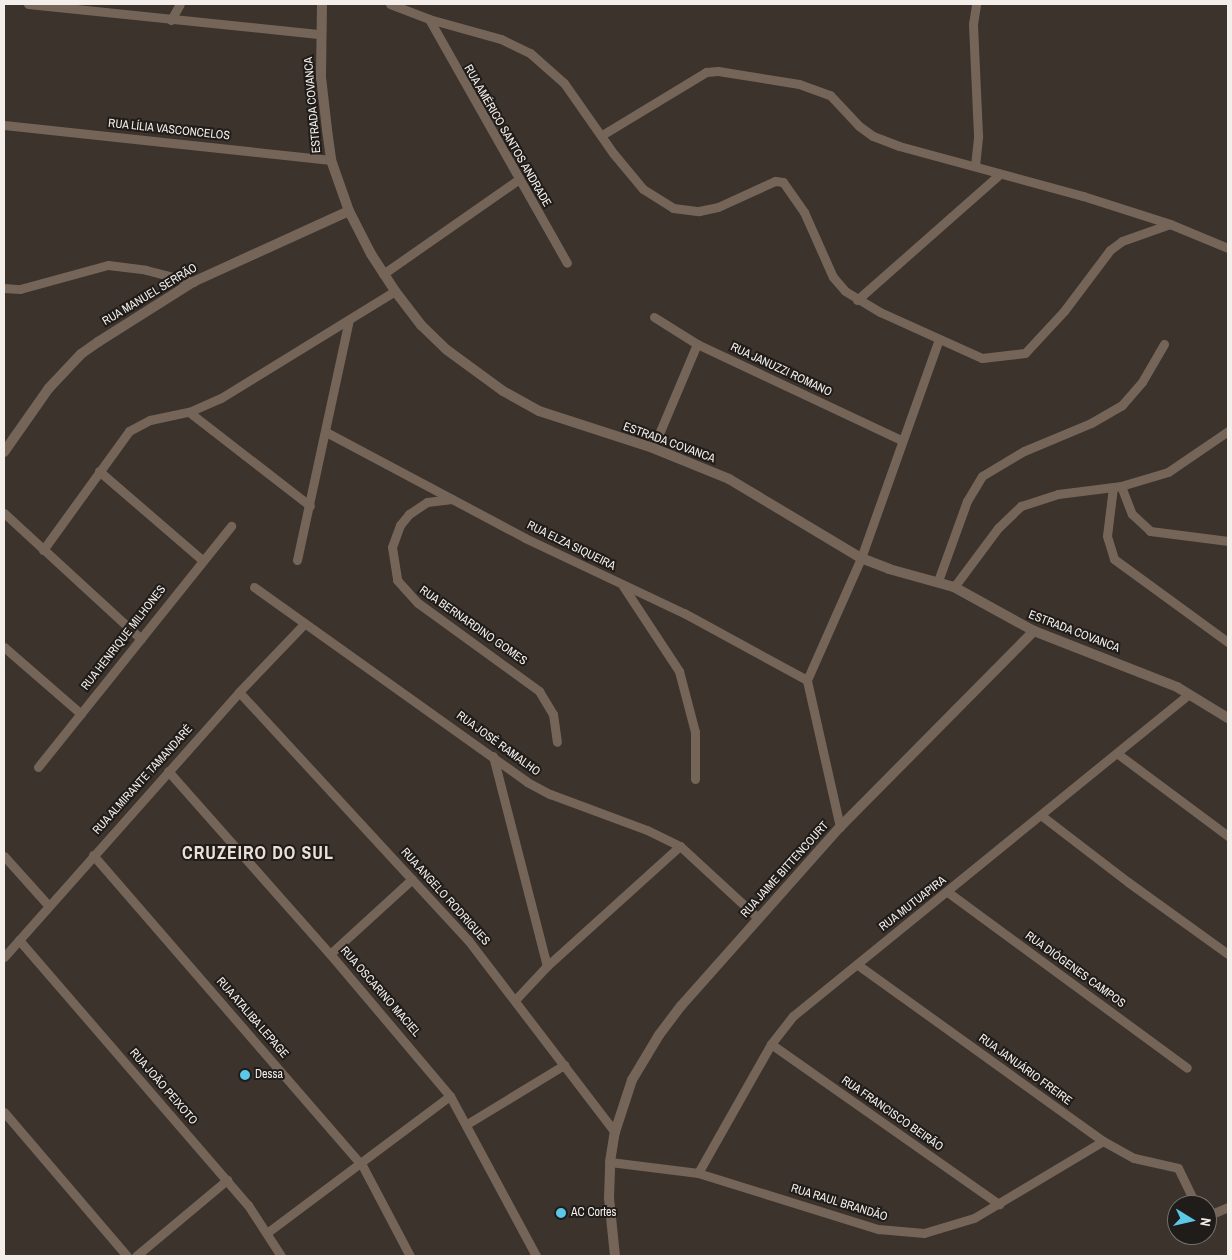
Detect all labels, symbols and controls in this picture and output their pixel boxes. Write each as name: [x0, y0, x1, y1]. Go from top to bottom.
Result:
street label: ESTRADA COVANCA: [302, 56, 324, 154]
street label: RUA AMÉRICO SANTOS ANDRADE: [460, 62, 554, 210]
street label: RUA LÍLIA VASCONCELOS: [107, 116, 231, 144]
street label: RUA MANUEL SERRÃO: [100, 261, 200, 329]
street label: RUA JANUZZI ROMANO: [728, 340, 834, 400]
street label: ESTRADA COVANCA: [621, 420, 717, 466]
street label: RUA ELZA SIQUEIRA: [524, 518, 618, 574]
street label: RUA HENRIQUE MILHONES: [78, 583, 170, 693]
street label: RUA BERNARDINO GOMES: [416, 583, 530, 669]
street label: ESTRADA COVANCA: [1026, 608, 1122, 656]
street label: RUA JOSÉ RAMALHO: [453, 709, 543, 779]
street label: RUA ALMIRANTE TAMANDARÉ: [90, 722, 196, 838]
street label: RUA JAIME BITTENCOURT: [738, 819, 832, 921]
district label: CRUZEIRO DO SUL: [180, 842, 336, 864]
street label: RUA ANGELO RODRIGUES: [397, 845, 493, 949]
street label: RUA MUTUAPIRA: [876, 873, 950, 935]
street label: RUA DIÓGENES CAMPOS: [1022, 929, 1128, 1011]
street label: RUA OSCARINO MACIEL: [337, 944, 423, 1040]
street label: RUA ATALIBA LEPAGE: [212, 974, 292, 1062]
street label: RUA JANUÁRIO FREIRE: [975, 1031, 1075, 1109]
street label: RUA JOÃO PEIXOTO: [126, 1046, 200, 1128]
place label: Dessa: [255, 1068, 283, 1082]
marker: Dessa: [239, 1069, 251, 1081]
street label: RUA FRANCISCO BEIRÃO: [838, 1073, 946, 1155]
street label: RUA RAUL BRANDÃO: [789, 1181, 889, 1225]
north arrow: [1167, 1195, 1217, 1245]
place label: AC Cortes: [571, 1206, 616, 1220]
marker: AC Cortes: [555, 1207, 567, 1219]
text: N: [1196, 1217, 1215, 1228]

